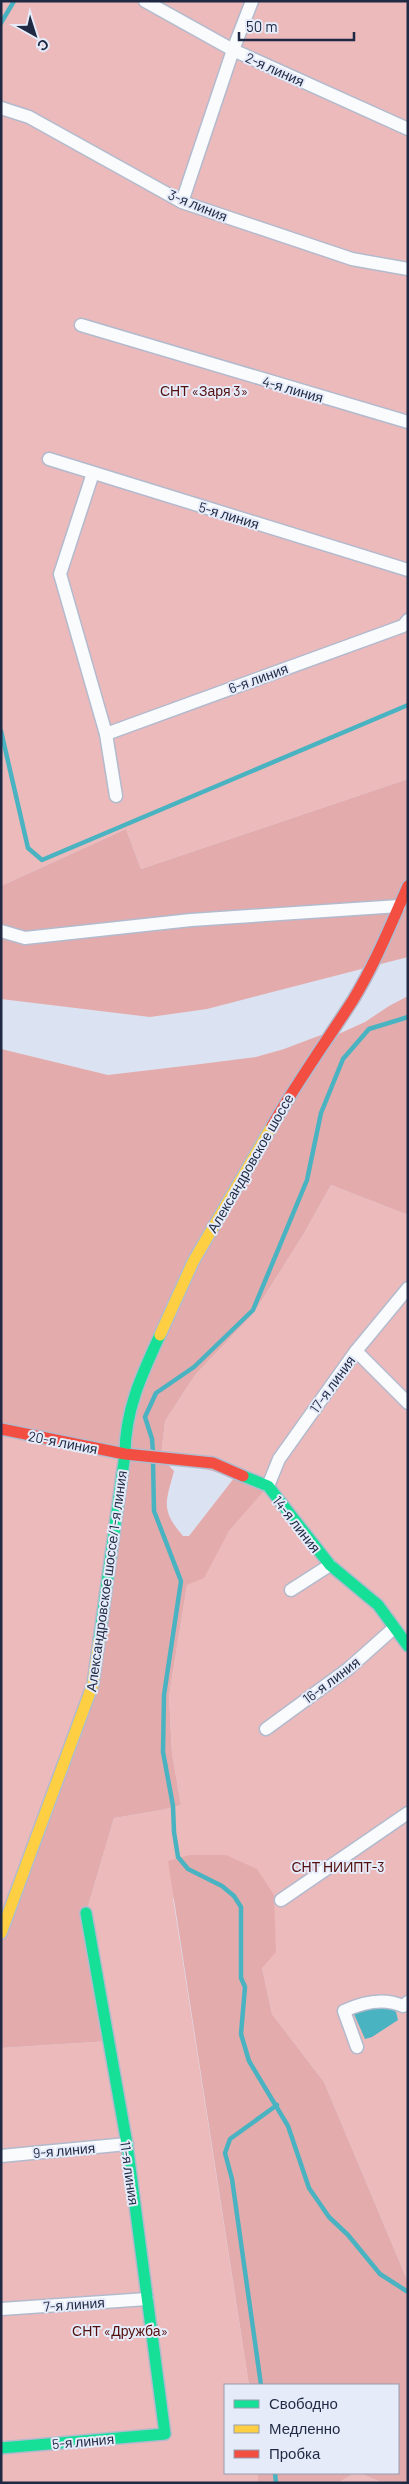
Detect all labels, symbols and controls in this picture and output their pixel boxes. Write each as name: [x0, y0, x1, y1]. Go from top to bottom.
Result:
north arrow: [10, 10, 60, 60]
scale bar: [239, 10, 354, 42]
text: 50 m: [246, 17, 278, 35]
text: С: [34, 36, 53, 55]
street label: 2-я линия: [243, 49, 307, 89]
street label: 3-я линия: [166, 185, 230, 225]
street label: 4-я линия: [261, 372, 325, 406]
park label: СНТ «Заря 3»: [160, 382, 248, 399]
street label: 5-я линия: [197, 498, 261, 532]
street label: 6-я линия: [226, 659, 290, 697]
street label: Александровское шоссе: [203, 1090, 297, 1235]
street label: 17-я линия: [306, 1352, 358, 1416]
street label: 20-я линия: [27, 1427, 99, 1457]
street label: Александровское шоссе/1-я линия: [82, 1469, 130, 1693]
street label: 14-я линия: [269, 1492, 325, 1556]
street label: 16-я линия: [299, 1653, 363, 1707]
park label: СНТ НИИПТ-3: [291, 1858, 385, 1875]
street label: 9-я линия: [32, 2139, 96, 2161]
street label: 11-я линия: [117, 2140, 143, 2206]
street label: 7-я линия: [43, 2293, 105, 2315]
park label: СНТ «Дружба»: [72, 2322, 168, 2339]
legend: [224, 2384, 399, 2474]
text: Свободно: [269, 2394, 338, 2412]
text: Медленно: [269, 2419, 340, 2437]
street label: 5-я линия: [51, 2430, 115, 2452]
text: Пробка: [269, 2444, 321, 2462]

